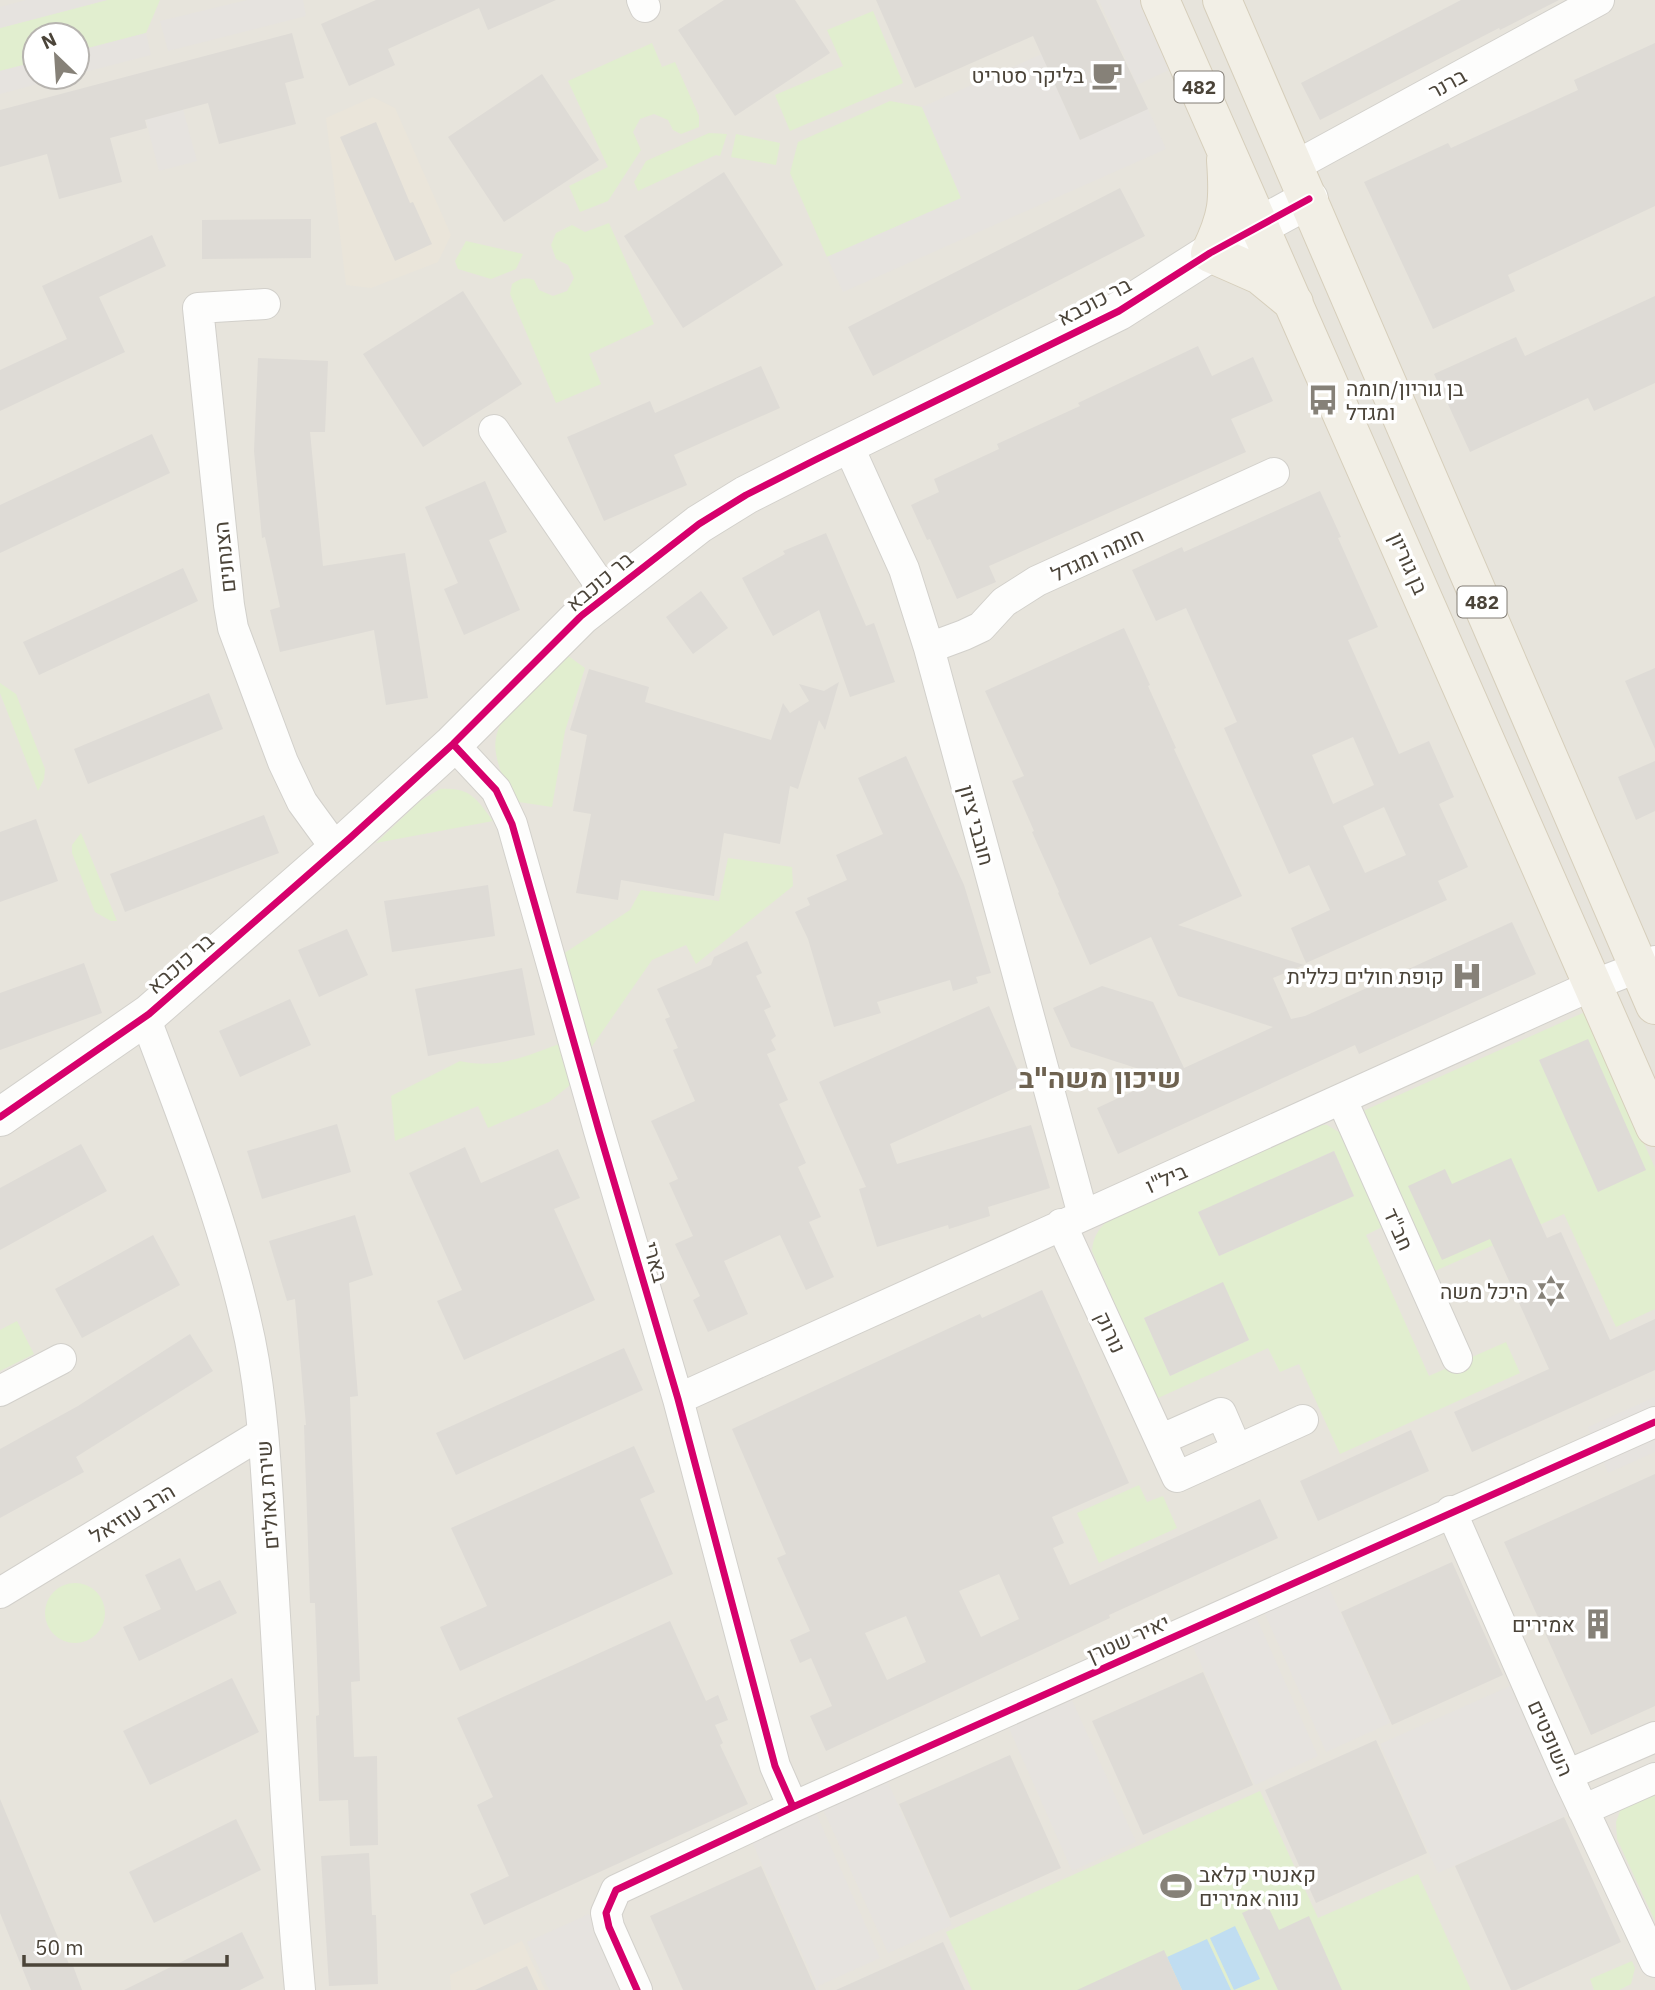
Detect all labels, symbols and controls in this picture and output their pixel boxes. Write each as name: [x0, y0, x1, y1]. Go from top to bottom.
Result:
north arrow: [21, 21, 91, 91]
text: N: [38, 27, 60, 54]
cafe icon: בליקר סטריט: [1090, 58, 1124, 92]
place label: בליקר סטריט: [972, 61, 1084, 89]
street label: ברנר: [1423, 61, 1471, 105]
road number: 482: [1174, 72, 1224, 102]
street label: בר כוכבא: [1052, 270, 1136, 332]
place label: בן גוריון/חומה ומגדל: [1346, 374, 1464, 426]
bus stop icon: בן גוריון/חומה ומגדל: [1306, 383, 1340, 417]
street label: הצנחנים: [206, 520, 242, 594]
street label: חומה ומגדל: [1046, 520, 1148, 588]
street label: בן גוריון: [1383, 528, 1435, 598]
street label: בר כוכבא: [559, 545, 639, 617]
road number: 482: [1458, 586, 1506, 618]
street label: חובבי ציון: [953, 782, 1001, 868]
street label: בר כוכבא: [141, 926, 219, 1000]
hospital icon: קופת חולים כללית: [1450, 959, 1484, 993]
place label: קופת חולים כללית: [1287, 962, 1444, 990]
district label: שיכון משה"ב: [1019, 1059, 1181, 1096]
street label: ביל"ו: [1141, 1156, 1191, 1200]
street label: חב"ד: [1377, 1203, 1421, 1255]
street label: בארי: [637, 1238, 675, 1286]
synagogue icon: היכל משה: [1534, 1274, 1568, 1308]
place label: היכל משה: [1440, 1277, 1528, 1305]
street label: נורוק: [1089, 1306, 1133, 1358]
street label: שירת גאולים: [249, 1439, 285, 1551]
street label: הרב עוזיאל: [84, 1477, 180, 1549]
street label: יאיר שטרן: [1082, 1607, 1174, 1669]
building icon: אמירים: [1581, 1607, 1615, 1641]
place label: אמירים: [1512, 1610, 1575, 1638]
street label: השופטים: [1522, 1695, 1580, 1781]
place label: קאנטרי קלאב נווה אמירים: [1199, 1860, 1316, 1912]
sports icon: קאנטרי קלאב נווה אמירים: [1159, 1869, 1193, 1903]
scale bar: [24, 1924, 228, 1968]
text: 50 m: [35, 1933, 84, 1961]

